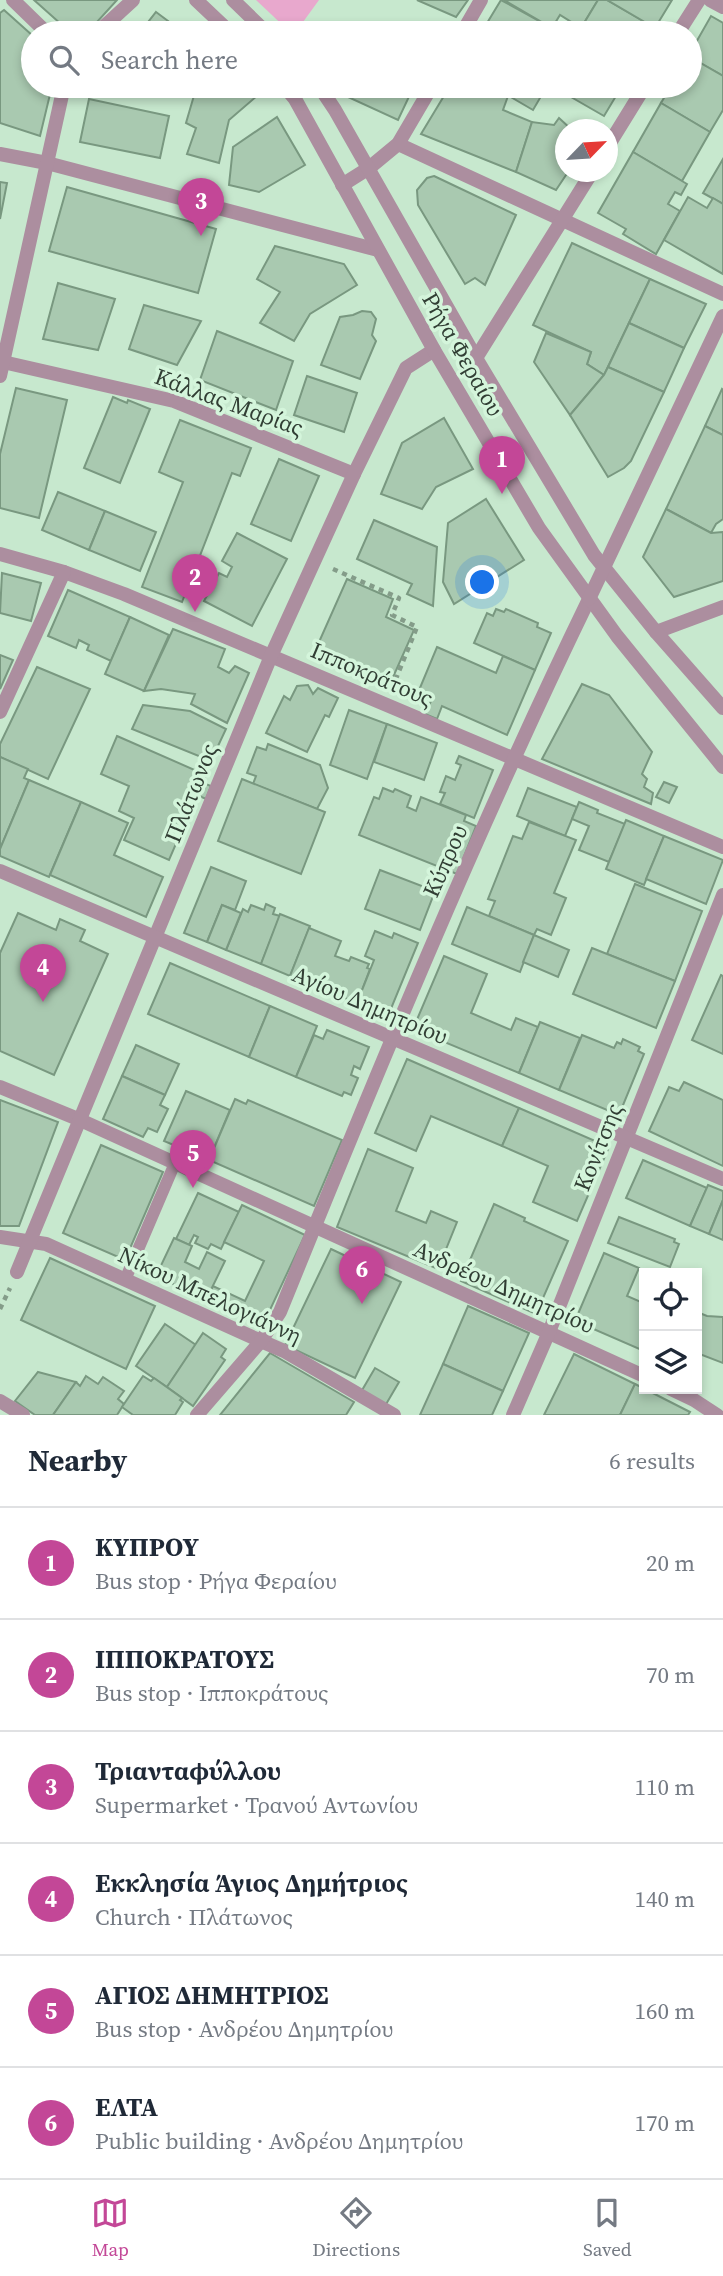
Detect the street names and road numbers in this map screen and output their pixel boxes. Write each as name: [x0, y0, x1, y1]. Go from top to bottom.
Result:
street label: Ρήγα Φεραίου: [415, 286, 511, 422]
street label: Κάλλας Μαρίας: [150, 360, 308, 444]
street label: Ιπποκράτους: [306, 634, 438, 714]
street label: Πλάτωνος: [157, 739, 225, 847]
street label: Κύπρου: [415, 820, 475, 902]
street label: Αγίου Δημητρίου: [287, 958, 453, 1052]
street label: Κονίτσης: [566, 1098, 630, 1196]
street label: Ανδρέου Δημητρίου: [409, 1233, 599, 1341]
street label: Νίκου Μπελογιάννη: [113, 1238, 307, 1352]

